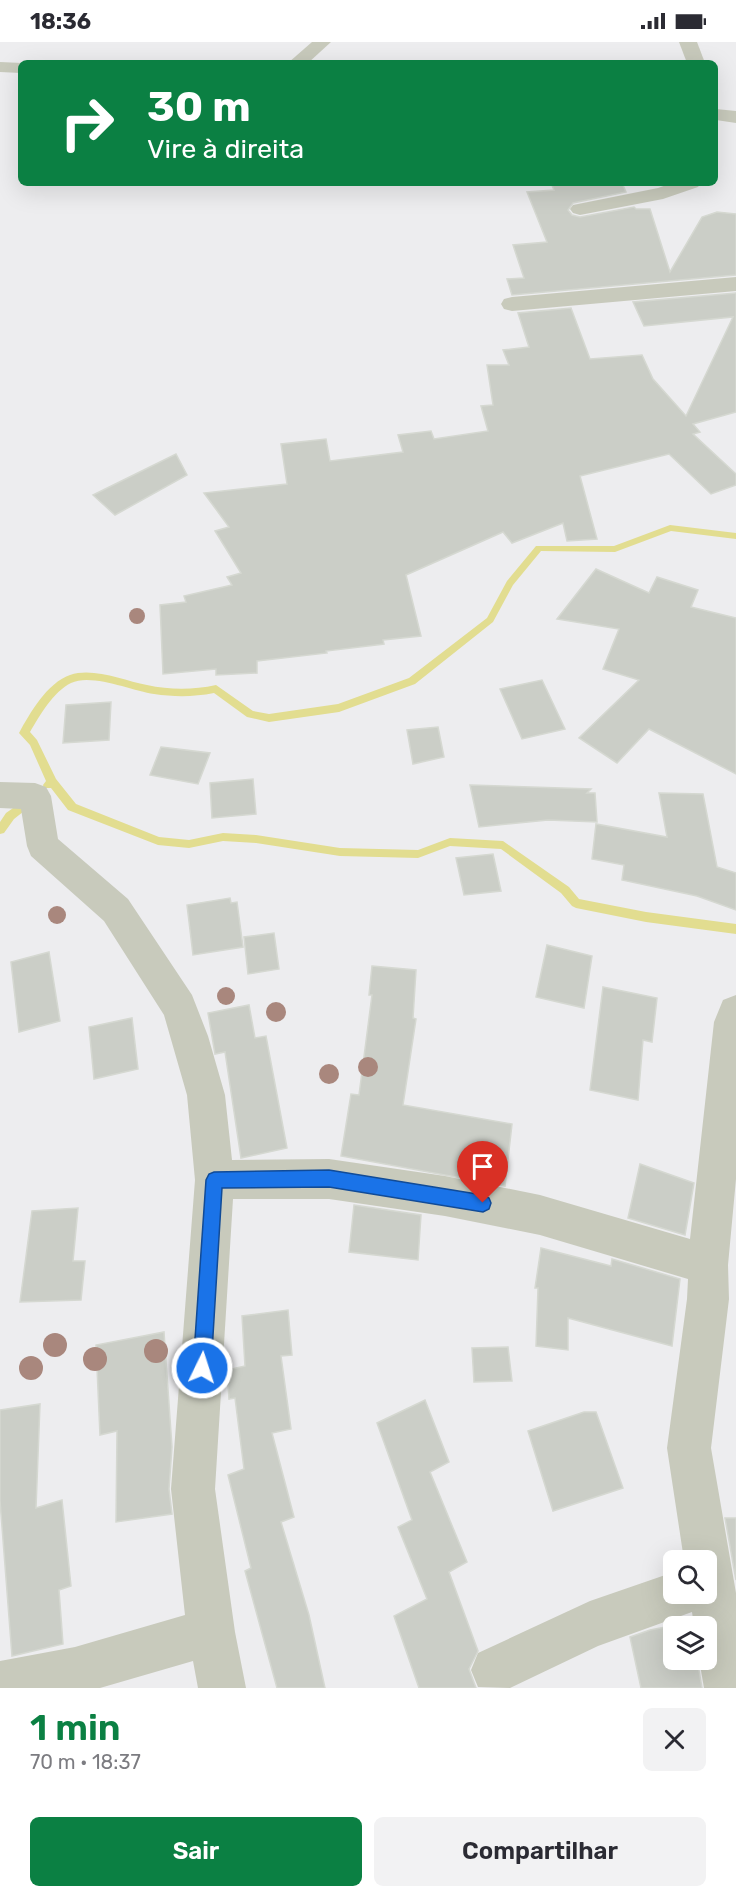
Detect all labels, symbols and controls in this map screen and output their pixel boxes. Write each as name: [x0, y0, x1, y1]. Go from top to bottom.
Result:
text: 18:36: [30, 8, 91, 35]
text: 30 m: [147, 82, 251, 132]
icon: right: [48, 84, 126, 162]
text: Vire à direita: [147, 133, 304, 165]
pin: [457, 1141, 508, 1203]
icon: arrive: [466, 1150, 499, 1183]
position arrow: [170, 1336, 234, 1400]
map controls: [663, 1550, 717, 1670]
button: search: [663, 1550, 717, 1604]
button: layers: [663, 1616, 717, 1670]
text: 1 min: [30, 1706, 121, 1749]
button: close: [643, 1708, 706, 1771]
text: 70 m · 18:37: [30, 1750, 141, 1774]
button: Sair: [30, 1817, 362, 1886]
button: Compartilhar: [374, 1817, 706, 1886]

